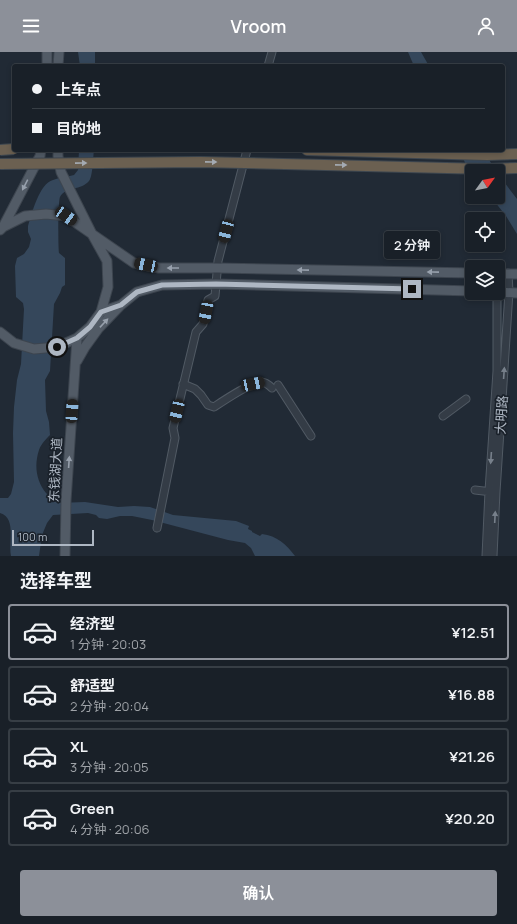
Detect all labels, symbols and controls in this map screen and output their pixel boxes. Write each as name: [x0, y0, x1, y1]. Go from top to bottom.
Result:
text: Vroom: [231, 14, 286, 38]
icon: menu: [20, 15, 42, 37]
icon: person: [475, 15, 497, 37]
text: 上车点: [56, 79, 101, 100]
text: 目的地: [56, 118, 101, 139]
one-way arrow: [205, 159, 218, 165]
one-way arrow: [75, 160, 88, 166]
one-way arrow: [335, 162, 348, 168]
north arrow: [465, 164, 505, 204]
map controls: [465, 164, 505, 300]
one-way arrow: [21, 179, 28, 191]
car: [53, 204, 79, 228]
button: locate: [465, 212, 505, 252]
car: [217, 218, 235, 244]
callout: 2 分钟: [384, 231, 440, 259]
text: 2 分钟: [394, 236, 430, 254]
car: [133, 257, 159, 273]
button: layers: [465, 260, 505, 300]
one-way arrow: [166, 265, 179, 271]
one-way arrow: [296, 267, 309, 273]
one-way arrow: [427, 269, 439, 276]
route end: [403, 280, 421, 298]
car: [198, 299, 214, 325]
one-way arrow: [99, 318, 109, 328]
route start: [48, 338, 66, 356]
one-way arrow: [500, 367, 507, 379]
car: [240, 376, 266, 392]
street label: 大明路: [491, 395, 511, 435]
car: [168, 398, 186, 424]
car: [65, 399, 79, 423]
street label: 东钱湖大道: [44, 437, 66, 503]
one-way arrow: [488, 452, 495, 464]
one-way arrow: [65, 456, 72, 468]
one-way arrow: [491, 511, 498, 523]
scale bar: [12, 528, 94, 547]
text: 100 m: [18, 529, 47, 544]
text: 选择车型: [20, 568, 92, 592]
text: 经济型: [70, 613, 115, 634]
icon: car: [22, 614, 58, 650]
text: ¥12.51: [452, 622, 495, 643]
text: 1 分钟 · 20:03: [70, 635, 146, 653]
text: 舒适型: [70, 675, 115, 696]
icon: car: [22, 676, 58, 712]
text: ¥16.88: [448, 684, 495, 705]
text: 2 分钟 · 20:04: [70, 697, 149, 715]
text: XL: [70, 736, 88, 757]
icon: car: [22, 738, 58, 774]
text: ¥21.26: [449, 746, 495, 767]
text: 3 分钟 · 20:05: [70, 758, 149, 776]
text: Green: [70, 798, 114, 819]
icon: car: [22, 800, 58, 836]
text: ¥20.20: [445, 808, 495, 829]
text: 4 分钟 · 20:06: [70, 820, 150, 838]
button: 确认: [20, 870, 497, 916]

